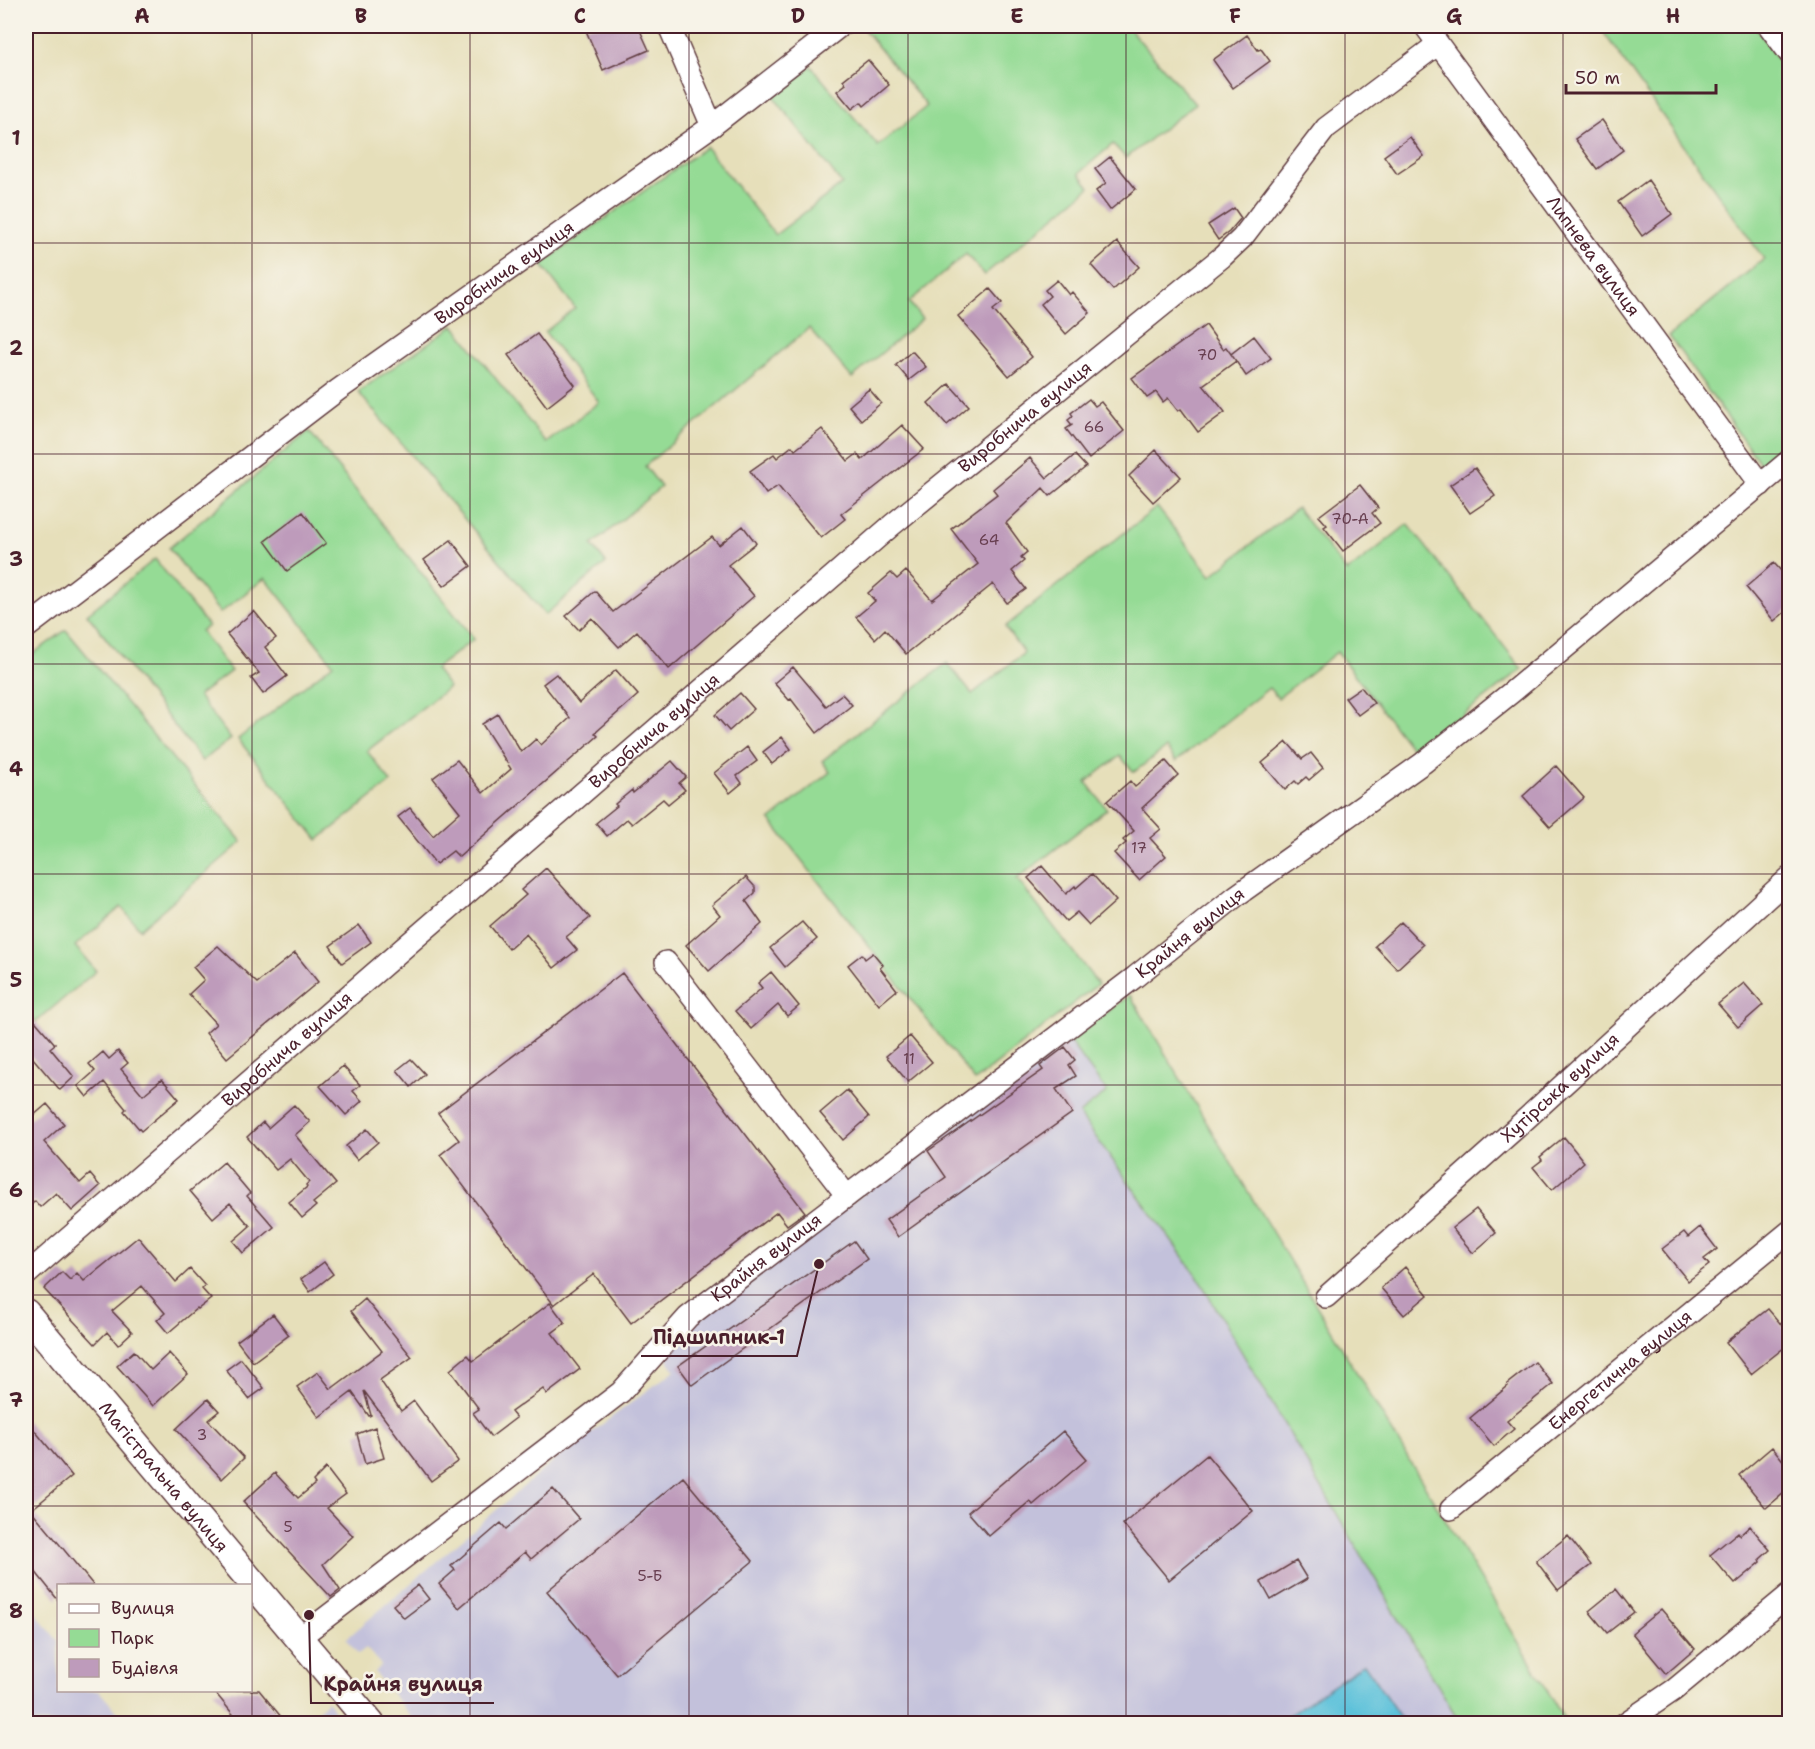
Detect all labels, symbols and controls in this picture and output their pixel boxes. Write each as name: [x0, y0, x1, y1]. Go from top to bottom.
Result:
text: A: [134, 3, 150, 29]
text: B: [355, 3, 367, 29]
text: C: [574, 3, 586, 29]
text: D: [791, 3, 805, 29]
text: E: [1010, 3, 1024, 29]
text: F: [1229, 3, 1241, 29]
text: G: [1446, 3, 1462, 29]
text: H: [1666, 3, 1680, 29]
scale bar: [1566, 57, 1716, 95]
text: 50 m: [1575, 66, 1620, 90]
text: 1: [11, 125, 21, 151]
street label: Липнева вулиця: [1541, 191, 1646, 321]
street label: Виробнича вулиця: [430, 215, 579, 330]
text: 2: [9, 335, 23, 361]
house number: 70: [1197, 345, 1217, 365]
street label: Виробнича вулиця: [953, 355, 1097, 478]
house number: 66: [1084, 417, 1104, 437]
house number: 70-А: [1331, 509, 1369, 529]
house number: 64: [979, 530, 999, 550]
text: 3: [9, 546, 23, 572]
street label: Виробнича вулиця: [584, 668, 725, 794]
text: 4: [9, 756, 23, 782]
house number: 17: [1131, 838, 1147, 858]
street label: Крайня вулиця: [1131, 882, 1249, 984]
text: 5: [10, 967, 22, 993]
street label: Виробнича вулиця: [216, 986, 357, 1112]
street label: Хутірська вулиця: [1496, 1027, 1624, 1148]
house number: 11: [903, 1049, 915, 1069]
text: 6: [9, 1177, 23, 1203]
street label: Крайня вулиця: [706, 1208, 827, 1307]
street label: Енергетична вулиця: [1544, 1304, 1697, 1436]
callout: Підшипник-1: [641, 1318, 797, 1356]
text: Підшипник-1: [653, 1324, 785, 1350]
text: 7: [9, 1387, 23, 1413]
street label: Магістральна вулиця: [93, 1396, 234, 1557]
house number: 3: [197, 1425, 207, 1445]
house number: 5: [283, 1517, 293, 1537]
house number: 5-Б: [638, 1566, 662, 1586]
legend: [57, 1584, 252, 1692]
text: Вулиця: [111, 1596, 175, 1620]
text: 8: [9, 1598, 23, 1624]
text: Парк: [111, 1626, 154, 1650]
text: Будівля: [111, 1656, 179, 1680]
callout: Крайня вулиця: [311, 1665, 494, 1703]
text: Крайня вулиця: [323, 1671, 483, 1697]

